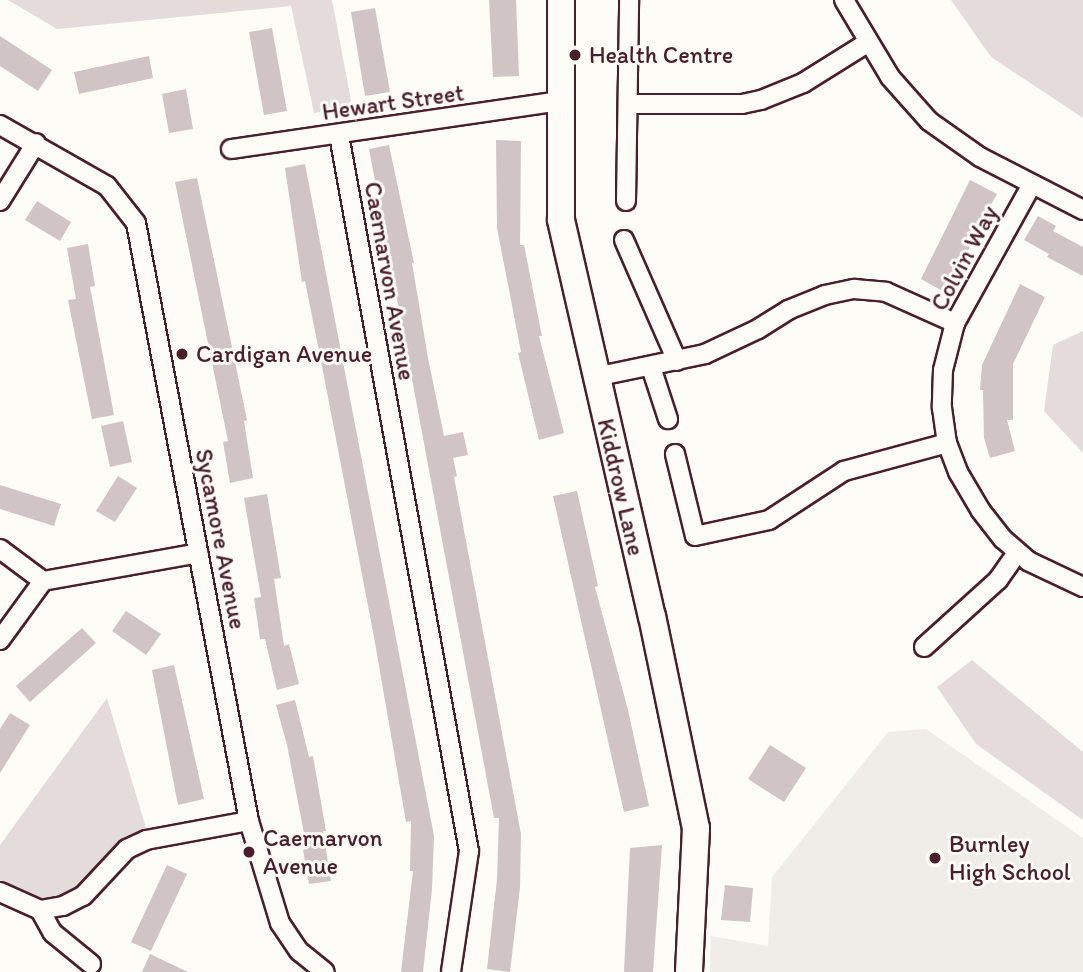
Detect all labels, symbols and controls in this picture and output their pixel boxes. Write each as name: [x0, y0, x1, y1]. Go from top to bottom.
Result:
place label: Health Centre: [589, 41, 733, 69]
marker: Health Centre: [567, 47, 583, 63]
street label: Hewart Street: [320, 78, 466, 126]
street label: Caernarvon Avenue: [358, 180, 422, 382]
street label: Colvin Way: [925, 201, 1003, 315]
place label: Cardigan Avenue: [196, 340, 371, 368]
marker: Cardigan Avenue: [174, 346, 190, 362]
street label: Kiddrow Lane: [591, 415, 651, 559]
street label: Sycamore Avenue: [190, 447, 252, 631]
place label: Caernarvon Avenue: [263, 824, 383, 880]
place label: Burnley High School: [949, 830, 1070, 886]
marker: Caernarvon Avenue: [241, 844, 257, 860]
marker: Burnley High School: [927, 850, 943, 866]

